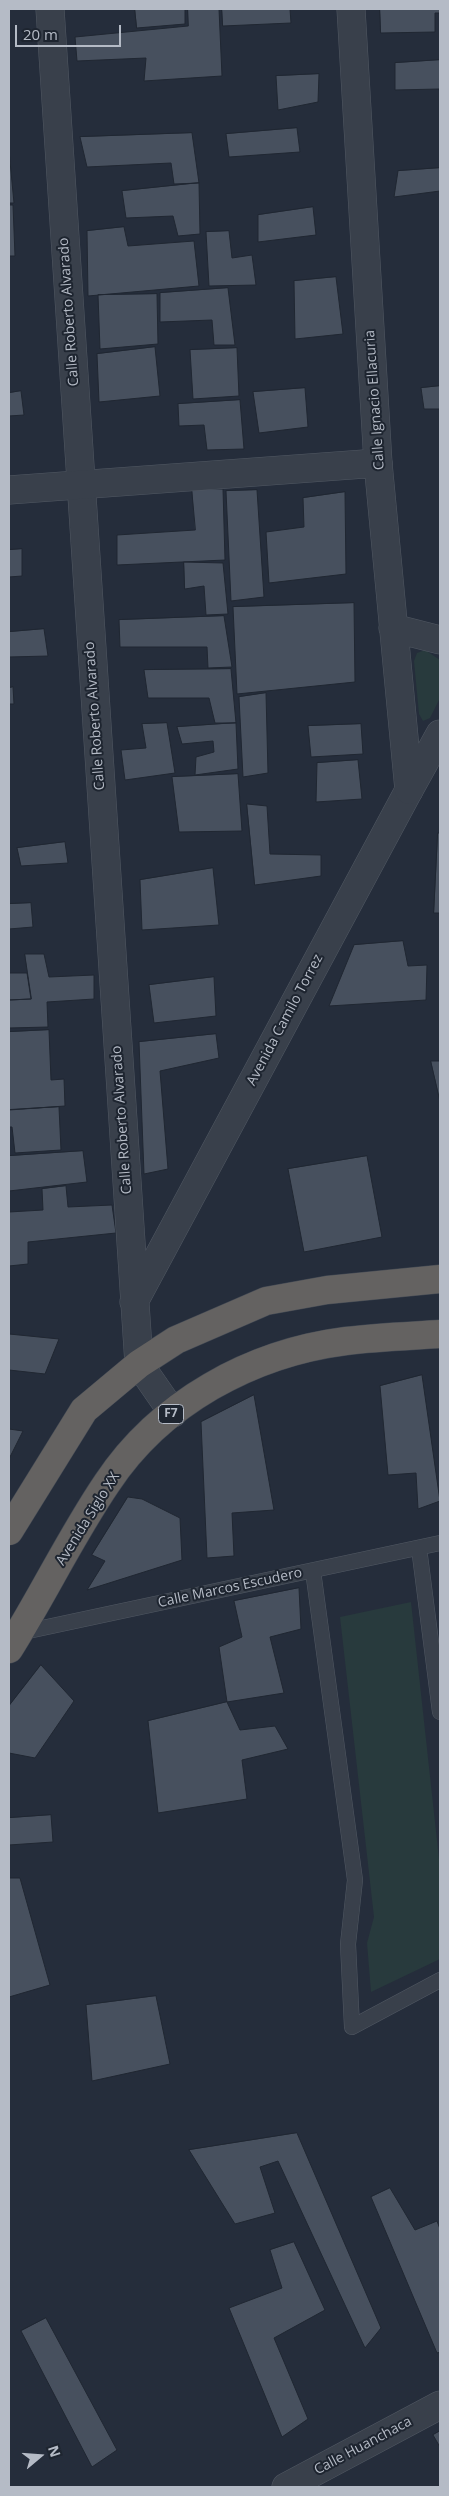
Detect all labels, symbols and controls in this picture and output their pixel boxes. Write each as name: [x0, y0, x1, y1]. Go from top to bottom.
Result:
scale bar: [18, 15, 124, 47]
text: 20 m: [23, 24, 58, 44]
street label: Calle Roberto Alvarado: [55, 237, 83, 387]
street label: Calle Ignacio Ellacuria: [362, 329, 388, 471]
street label: Calle Roberto Alvarado: [81, 641, 109, 791]
street label: Avenida Camilo Torrez: [243, 951, 327, 1089]
street label: Calle Roberto Alvarado: [108, 1045, 136, 1195]
road number: F7: [158, 1405, 184, 1424]
street label: Avenida Siglo XX: [53, 1469, 123, 1569]
street label: Calle Marcos Escudero: [156, 1565, 304, 1611]
street label: Calle Huanchaca: [311, 2413, 415, 2479]
north arrow: [15, 2431, 65, 2481]
text: N: [44, 2443, 66, 2460]

